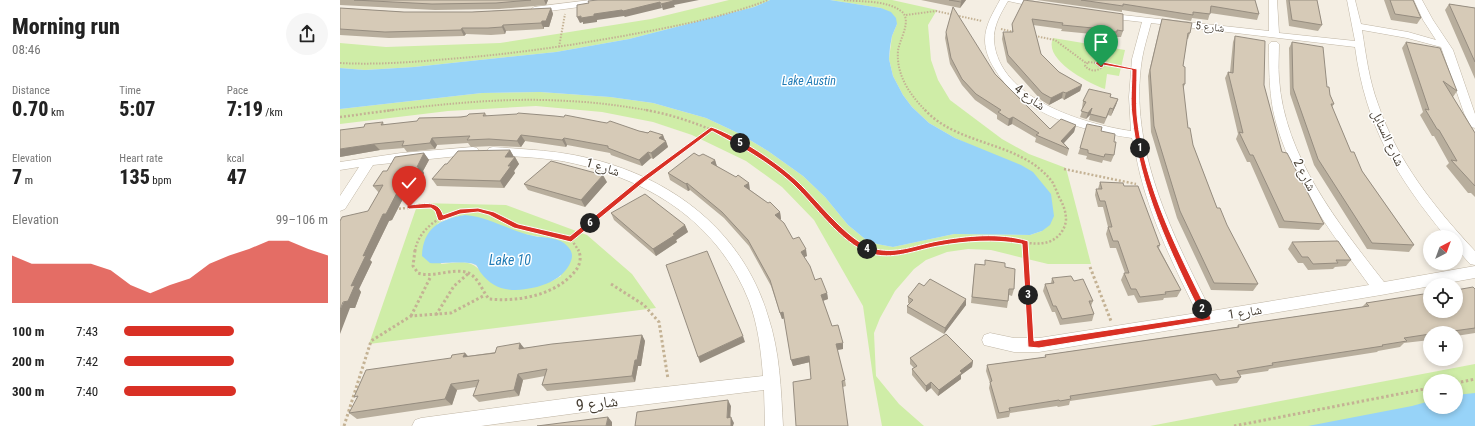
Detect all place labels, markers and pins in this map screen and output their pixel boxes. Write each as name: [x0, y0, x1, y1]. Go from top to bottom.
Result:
pin: [1084, 25, 1118, 66]
pin: 5: [730, 133, 750, 153]
pin: 1: [1130, 138, 1150, 158]
pin: [392, 166, 426, 207]
pin: 6: [580, 213, 600, 233]
pin: 4: [857, 239, 877, 259]
pin: 3: [1018, 285, 1038, 305]
pin: 2: [1192, 299, 1212, 319]

